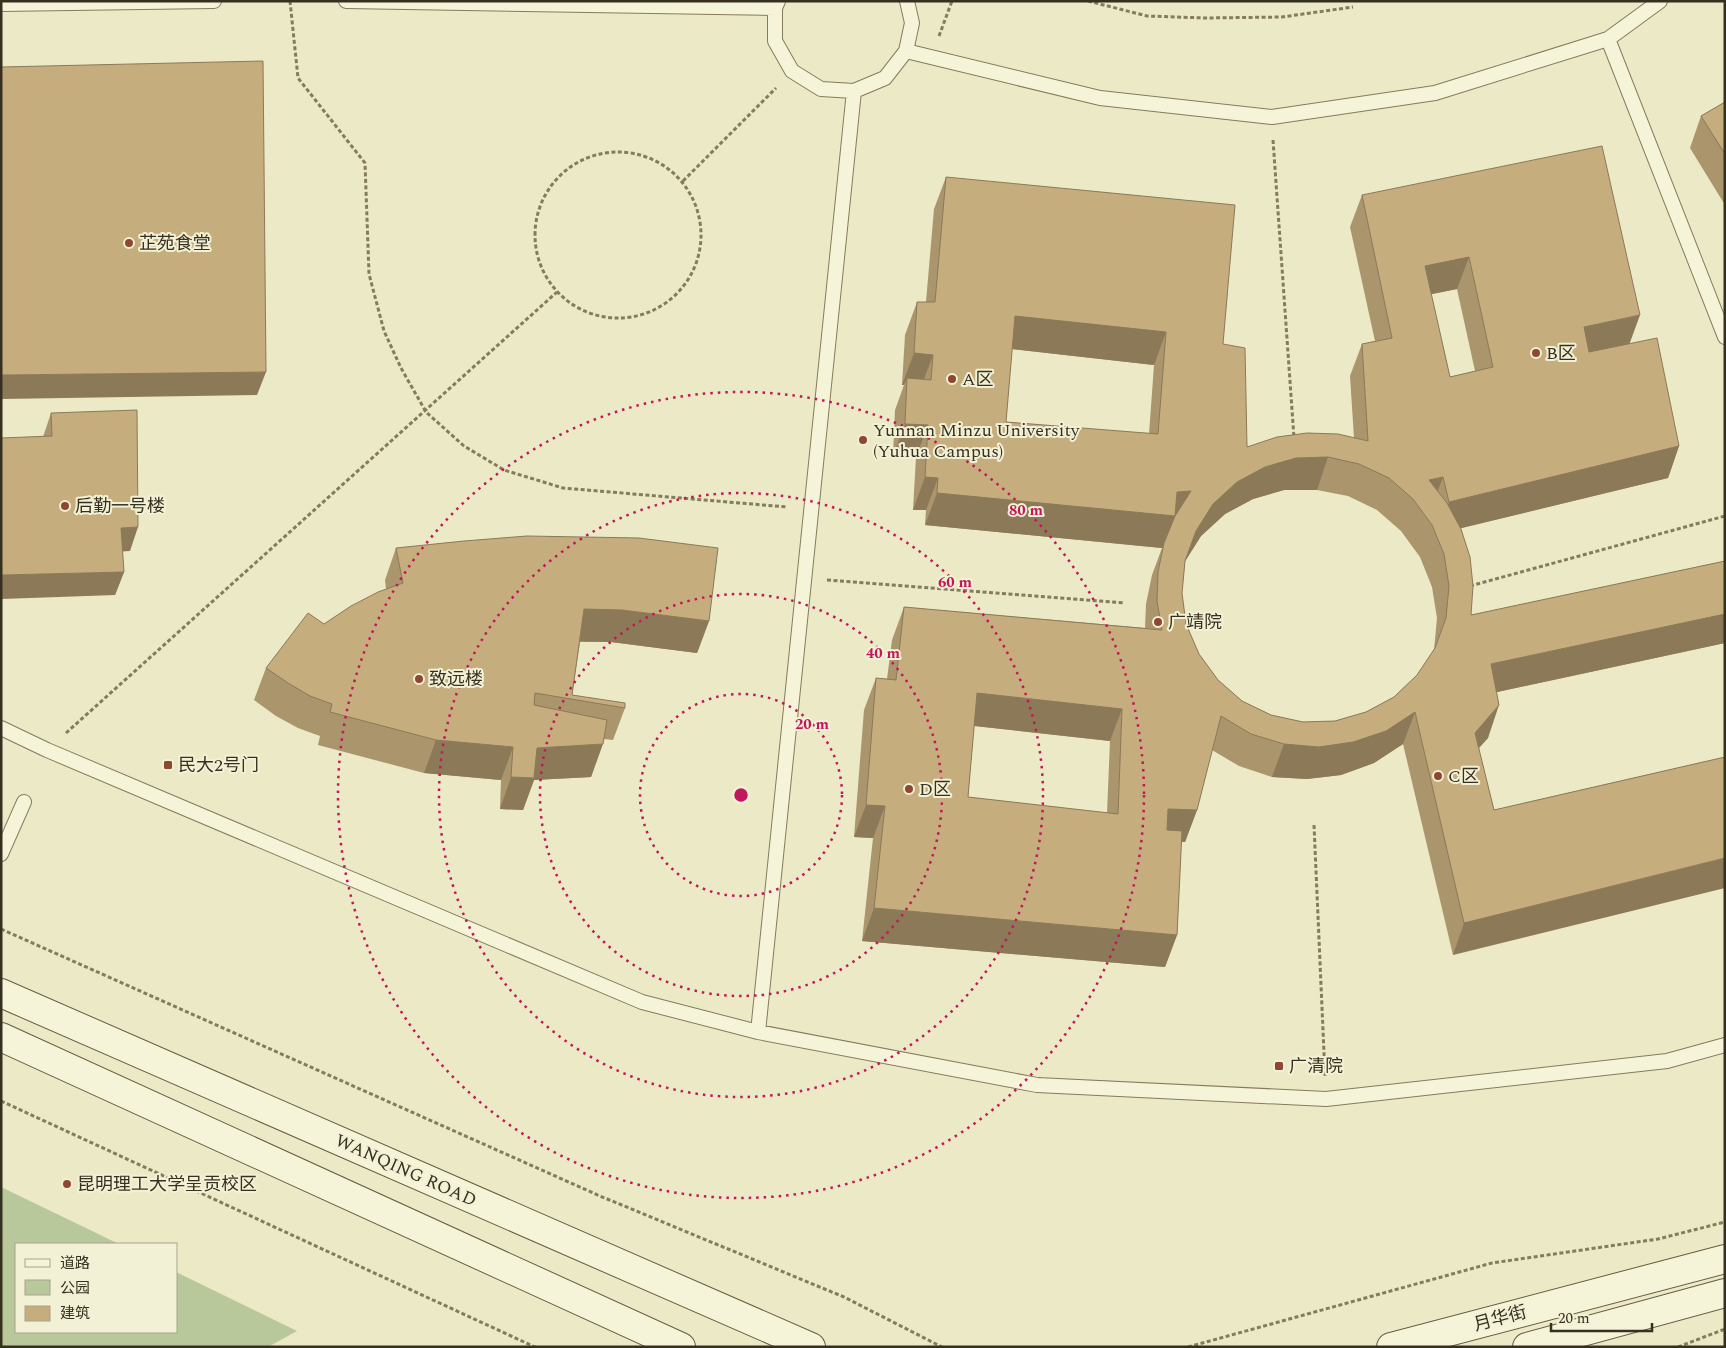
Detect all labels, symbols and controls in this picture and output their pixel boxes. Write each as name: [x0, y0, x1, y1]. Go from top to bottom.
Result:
place label: 芷苑食堂: [139, 230, 211, 257]
marker: 芷苑食堂: [123, 237, 135, 249]
place label: B区: [1546, 340, 1576, 367]
marker: B区: [1530, 347, 1542, 359]
place label: A区: [962, 366, 994, 393]
marker: A区: [946, 373, 958, 385]
place label: Yunnan Minzu University (Yuhua Campus): [873, 417, 1081, 465]
marker: Yunnan Minzu University (Yuhua Campus): [857, 434, 869, 446]
place label: 后勤一号楼: [75, 493, 165, 520]
text: 80 m: [1009, 499, 1044, 522]
marker: 后勤一号楼: [59, 500, 71, 512]
text: 60 m: [938, 571, 973, 594]
place label: 广靖院: [1168, 609, 1222, 636]
marker: 广靖院: [1152, 616, 1164, 628]
text: 40 m: [866, 642, 901, 665]
place label: 致远楼: [429, 666, 483, 693]
marker: 致远楼: [413, 673, 425, 685]
text: 20 m: [795, 713, 830, 736]
place label: 民大2号门: [178, 752, 259, 779]
marker: 民大2号门: [162, 759, 174, 771]
place label: C区: [1448, 763, 1479, 790]
marker: C区: [1432, 770, 1444, 782]
place label: D区: [919, 776, 951, 803]
marker: D区: [903, 783, 915, 795]
centre of rings: [732, 786, 750, 804]
place label: 广清院: [1289, 1053, 1343, 1080]
marker: 广清院: [1273, 1060, 1285, 1072]
street label: WANQING ROAD: [331, 1127, 481, 1214]
place label: 昆明理工大学呈贡校区: [77, 1171, 257, 1198]
marker: 昆明理工大学呈贡校区: [61, 1178, 73, 1190]
legend: [15, 1243, 178, 1333]
text: 道路: [60, 1252, 90, 1275]
text: 公园: [60, 1277, 90, 1300]
street label: 月华街: [1471, 1298, 1530, 1339]
scale bar: [1551, 1300, 1652, 1332]
text: 建筑: [60, 1302, 90, 1325]
text: 20 m: [1558, 1307, 1590, 1330]

